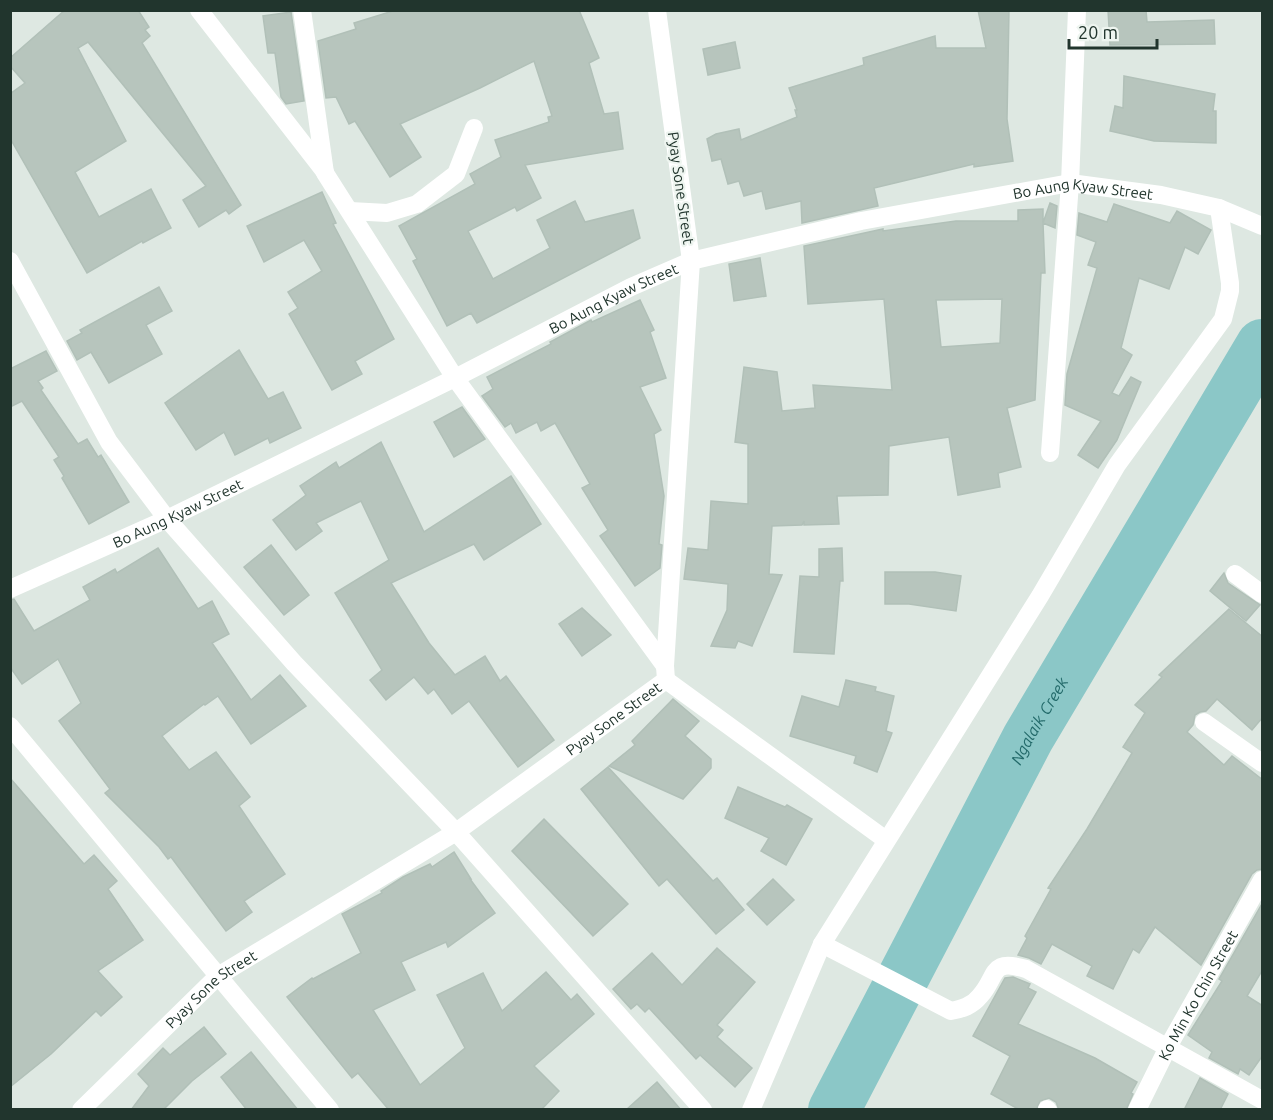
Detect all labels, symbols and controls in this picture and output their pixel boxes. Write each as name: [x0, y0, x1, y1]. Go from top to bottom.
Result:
scale bar: [1069, 12, 1158, 50]
text: 20 m: [1078, 22, 1118, 42]
street label: Pyay Sone Street: [665, 131, 697, 245]
street label: Bo Aung Kyaw Street: [1011, 174, 1154, 202]
street label: Bo Aung Kyaw Street: [546, 259, 681, 337]
street label: Bo Aung Kyaw Street: [110, 475, 245, 551]
water label: Ngalaik Creek: [1007, 673, 1072, 767]
street label: Pyay Sone Street: [562, 678, 664, 758]
street label: Ko Min Ko Chin Street: [1154, 927, 1241, 1063]
street label: Pyay Sone Street: [162, 946, 259, 1031]

